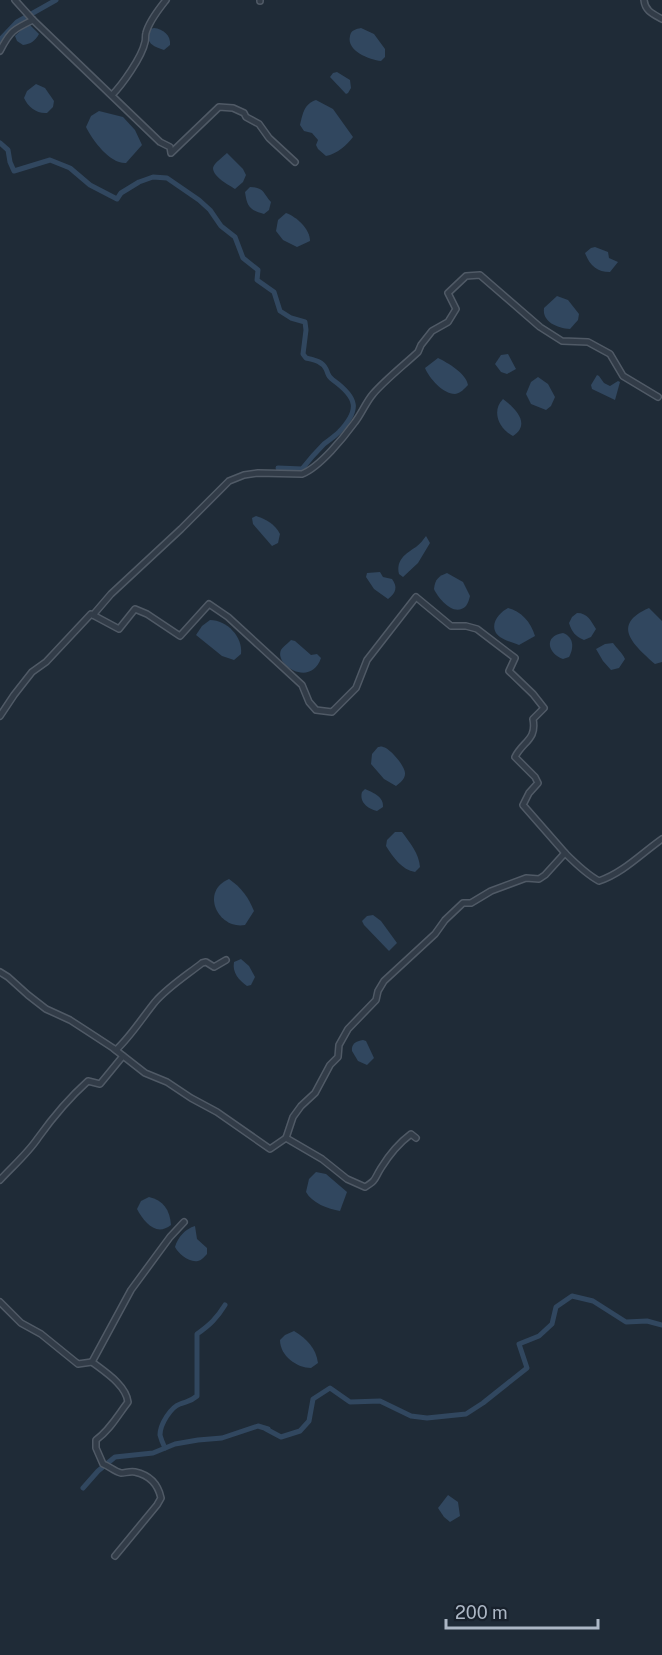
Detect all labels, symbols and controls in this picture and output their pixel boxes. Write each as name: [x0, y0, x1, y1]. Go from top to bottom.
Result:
scale bar: [446, 1592, 598, 1630]
text: 200 m: [455, 1602, 508, 1623]

